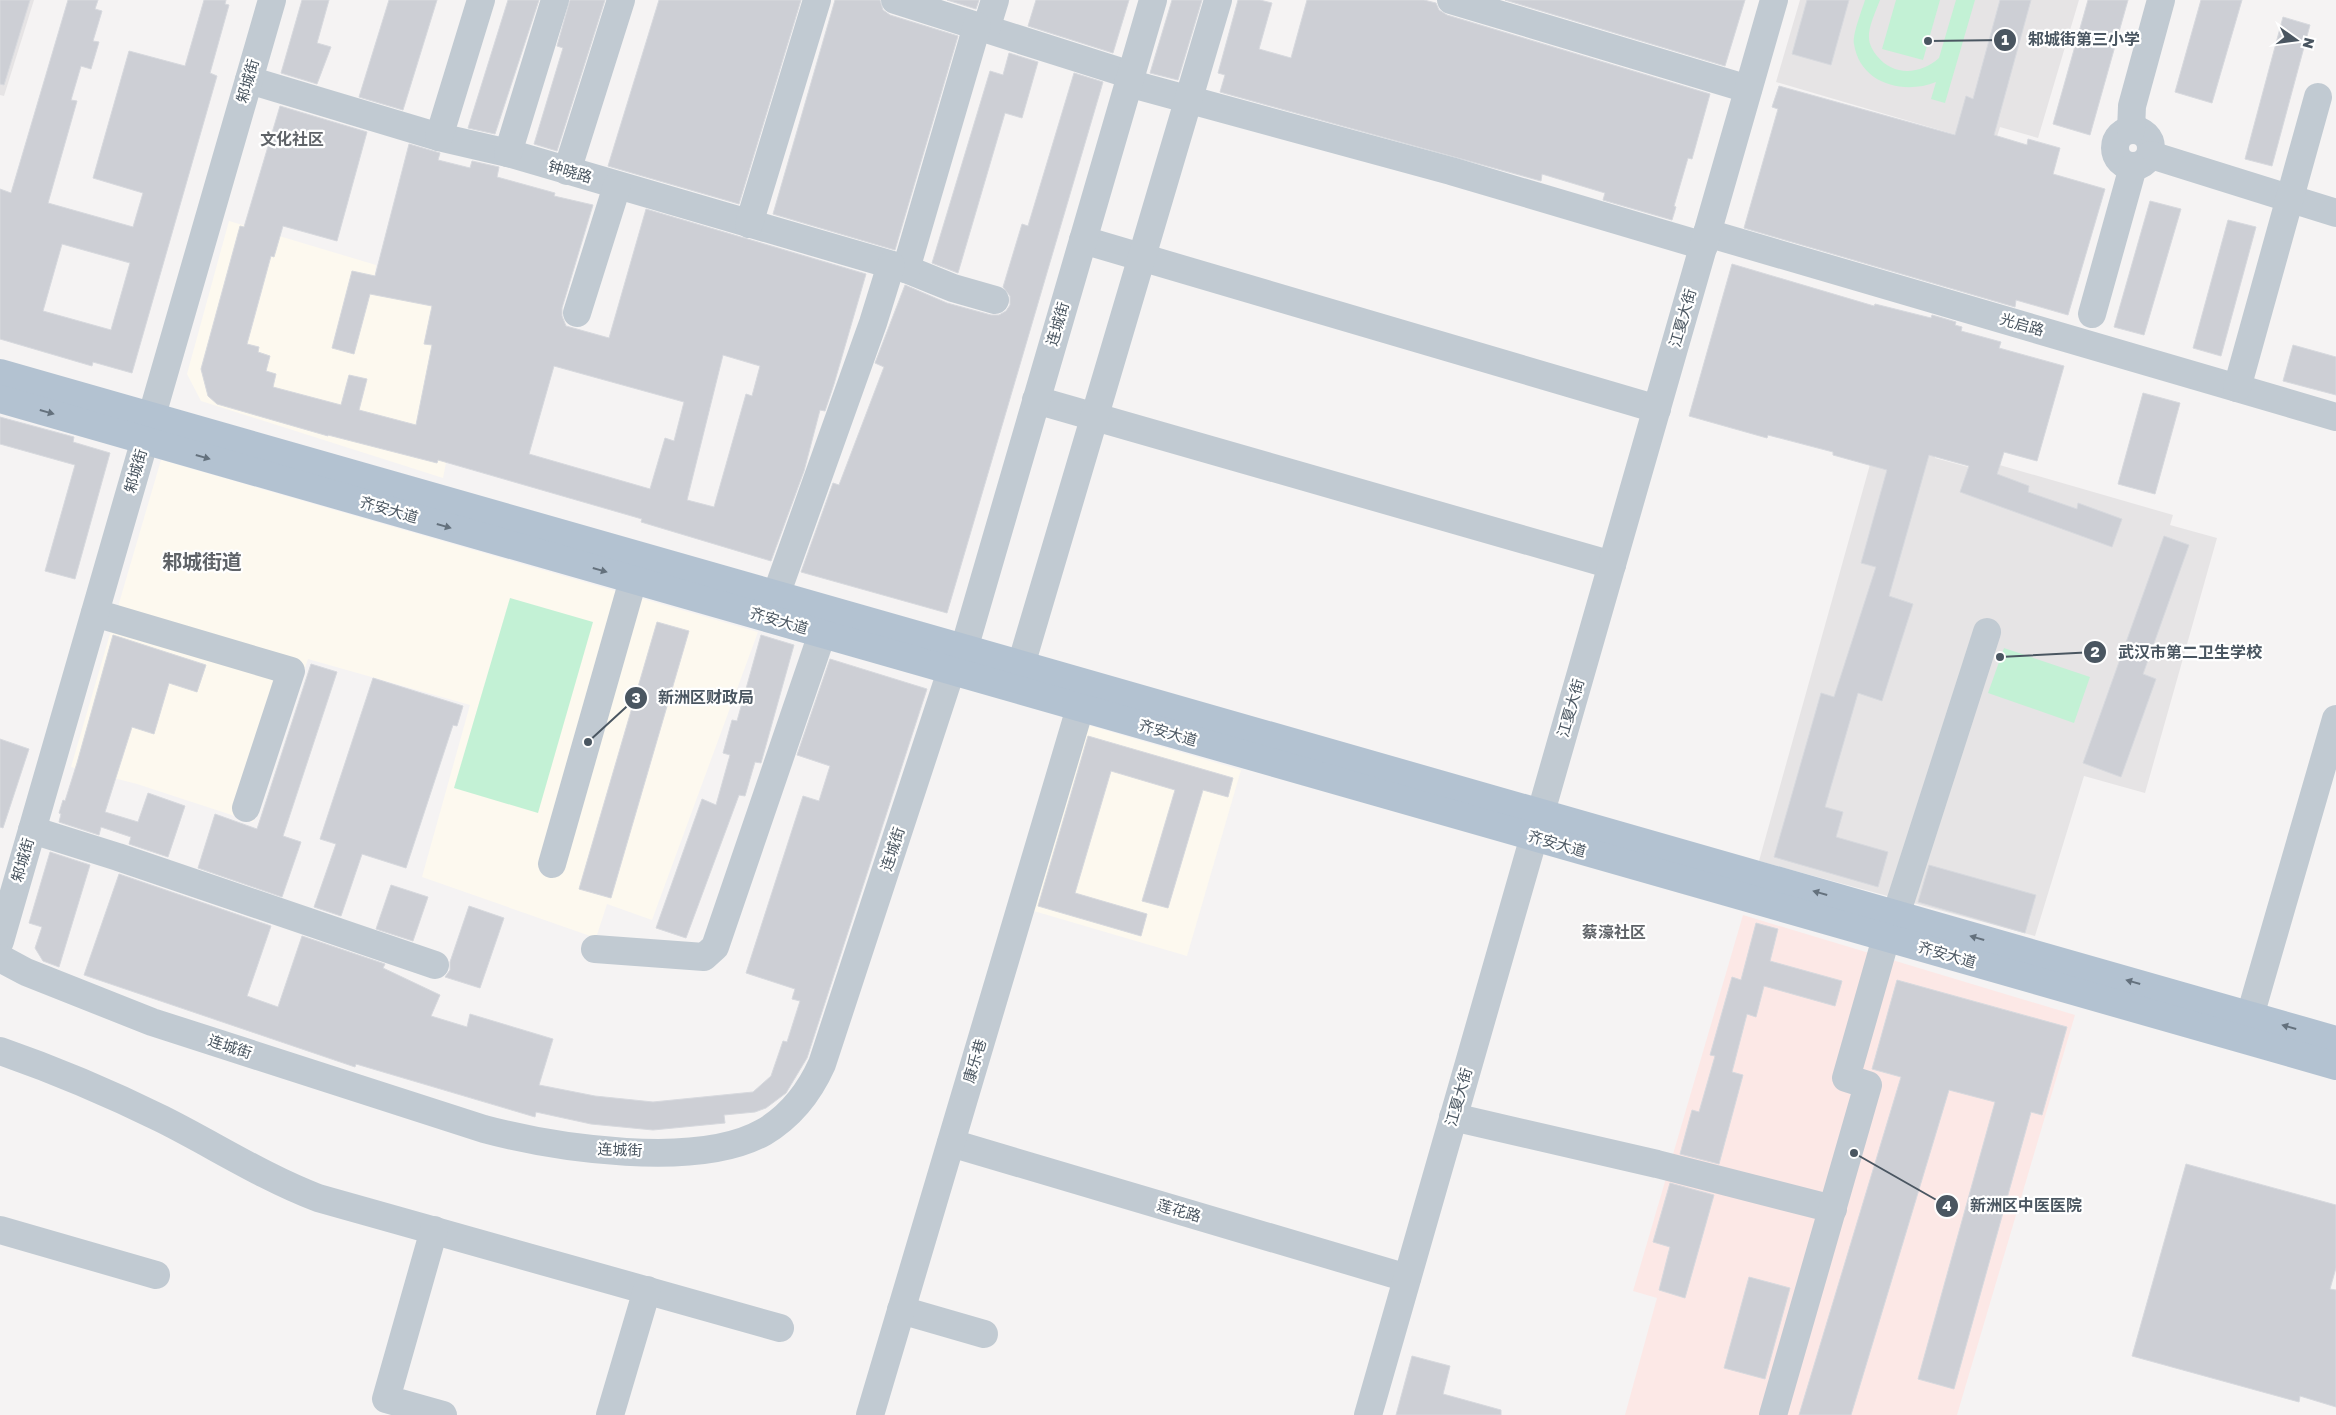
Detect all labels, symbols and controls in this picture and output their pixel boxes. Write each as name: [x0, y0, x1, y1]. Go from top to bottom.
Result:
north arrow: [2271, 15, 2321, 65]
callout: 邾城街第三小学: [1993, 24, 2150, 55]
text: 邾城街第三小学: [2028, 29, 2140, 49]
text: 1: [2001, 30, 2009, 48]
text: N: [2300, 36, 2319, 50]
street label: 邾城街: [232, 57, 262, 105]
district label: 文化社区: [260, 129, 324, 149]
street label: 钟晓路: [546, 156, 594, 186]
street label: 江夏大街: [1665, 286, 1699, 349]
street label: 连城街: [1042, 300, 1072, 348]
street label: 光启路: [1998, 309, 2046, 339]
one-way arrow: [39, 409, 54, 417]
street label: 邾城街: [120, 447, 150, 495]
one-way arrow: [196, 453, 211, 461]
street label: 齐安大道: [358, 492, 421, 526]
one-way arrow: [436, 522, 451, 530]
district label: 邾城街道: [162, 549, 242, 573]
one-way arrow: [592, 567, 607, 575]
street label: 齐安大道: [748, 603, 811, 637]
callout: 武汉市第二卫生学校: [2083, 636, 2272, 667]
text: 2: [2090, 642, 2100, 660]
text: 武汉市第二卫生学校: [2118, 642, 2263, 662]
street label: 江夏大街: [1553, 676, 1587, 739]
callout: 新洲区财政局: [623, 682, 764, 713]
text: 新洲区财政局: [658, 687, 754, 707]
text: 3: [631, 688, 641, 706]
street label: 齐安大道: [1137, 715, 1200, 749]
street label: 连城街: [877, 825, 908, 873]
street label: 齐安大道: [1526, 826, 1589, 860]
street label: 邾城街: [7, 836, 37, 884]
one-way arrow: [1813, 889, 1828, 897]
district label: 蔡濠社区: [1582, 922, 1646, 942]
one-way arrow: [1969, 933, 1984, 941]
street label: 齐安大道: [1916, 937, 1979, 971]
one-way arrow: [2125, 978, 2140, 986]
one-way arrow: [2282, 1023, 2297, 1031]
street label: 连城街: [206, 1031, 254, 1062]
street label: 康乐巷: [959, 1037, 989, 1085]
street label: 江夏大街: [1441, 1065, 1475, 1128]
street label: 连城街: [597, 1139, 643, 1159]
callout: 新洲区中医医院: [1935, 1190, 2092, 1221]
street label: 莲花路: [1155, 1195, 1203, 1225]
text: 新洲区中医医院: [1970, 1195, 2082, 1215]
text: 4: [1942, 1196, 1952, 1214]

